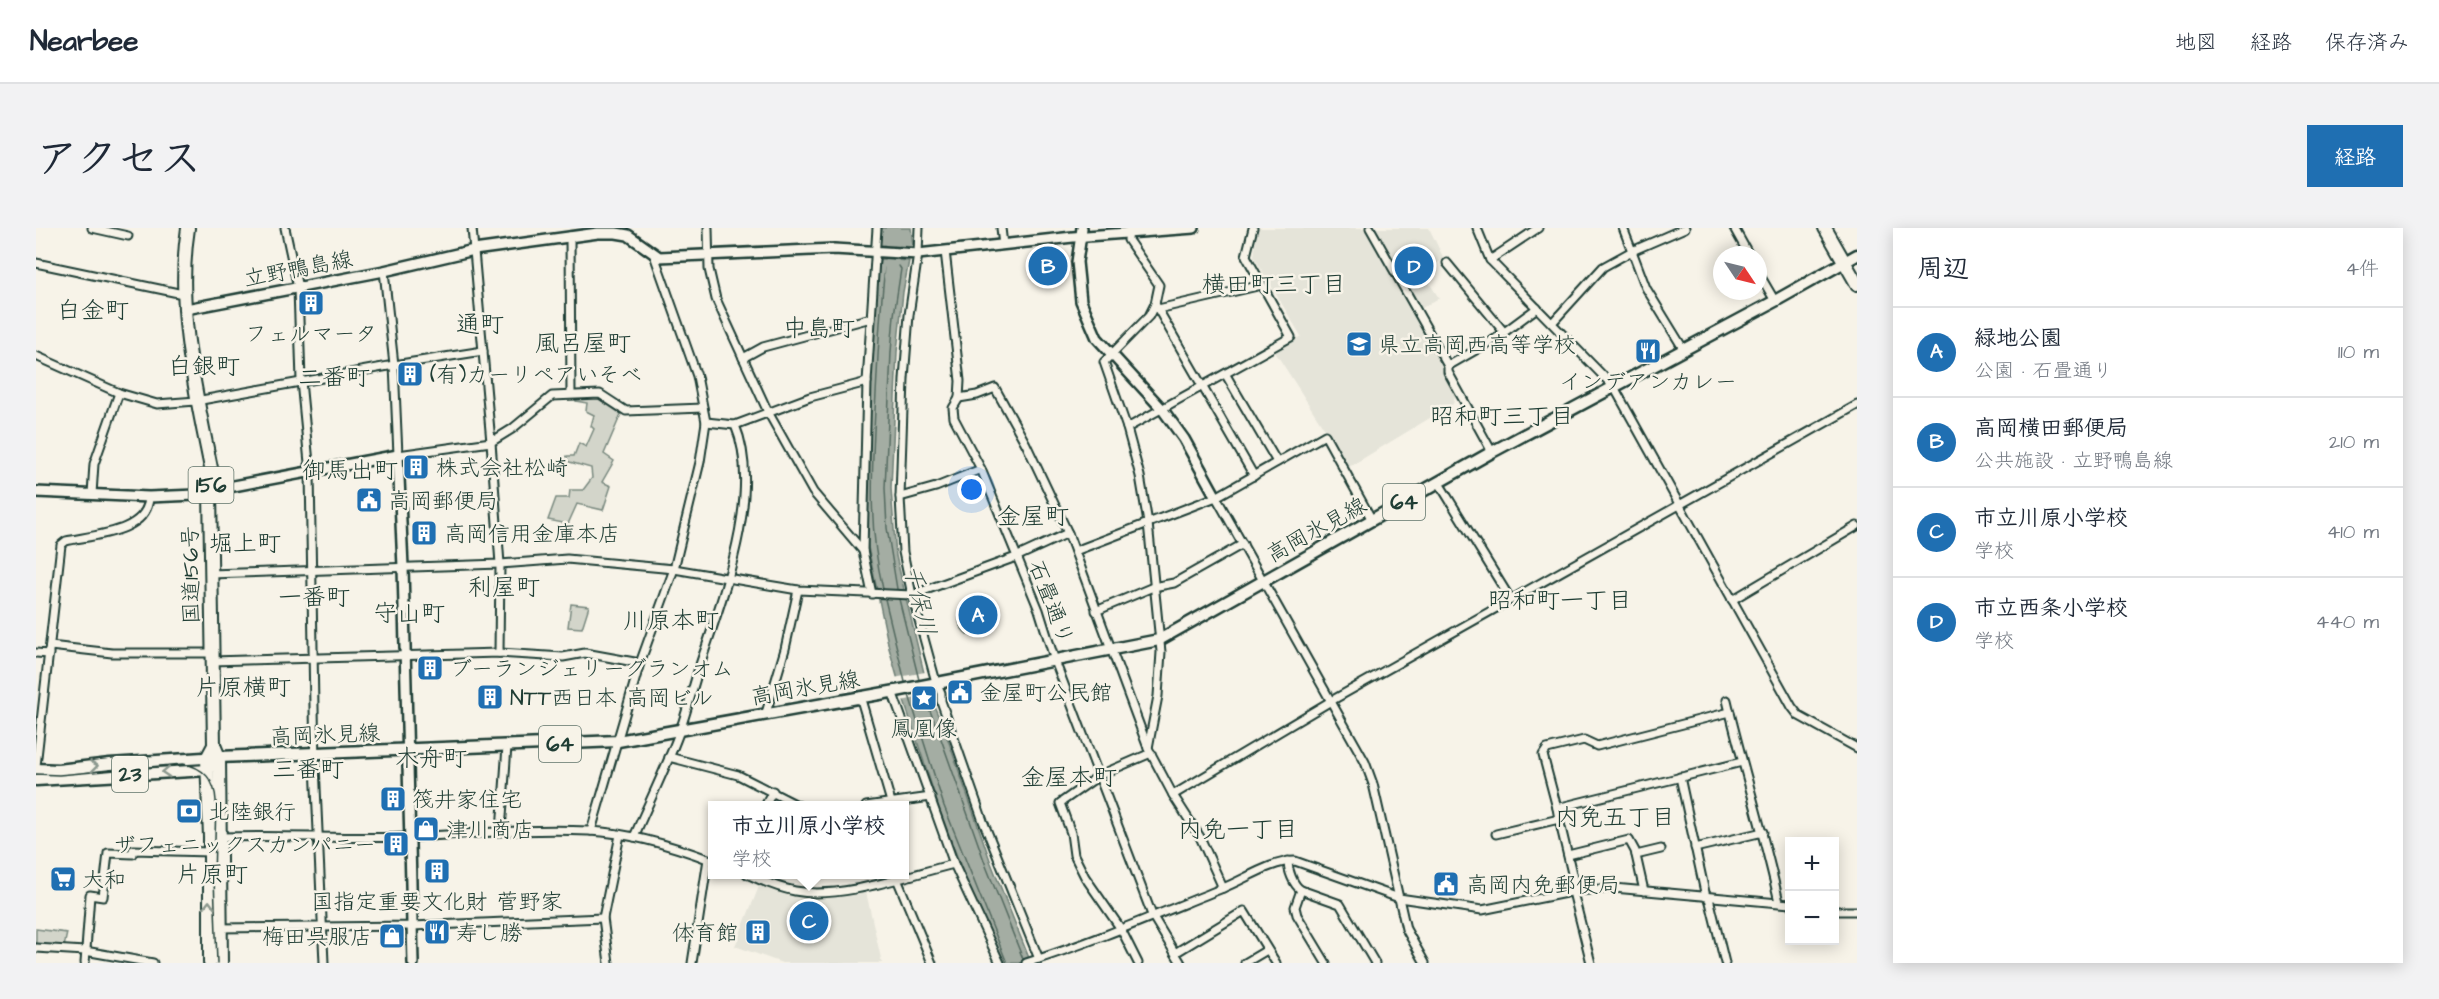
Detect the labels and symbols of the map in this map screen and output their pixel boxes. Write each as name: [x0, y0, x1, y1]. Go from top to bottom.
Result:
pin: B: [1028, 243, 1068, 288]
pin: D: [1394, 243, 1434, 288]
street label: 立野鴨島線: [241, 244, 355, 295]
north arrow: [1713, 246, 1767, 300]
district label: 横田町三丁目: [1202, 268, 1346, 302]
building icon: フェルマータ: [296, 288, 326, 318]
district label: 白金町: [57, 294, 129, 328]
district label: 通町: [456, 308, 504, 342]
district label: 中島町: [783, 312, 855, 346]
place label: フェルマータ: [245, 319, 377, 350]
district label: 風呂屋町: [535, 327, 631, 361]
school or university icon: 県立高岡西高等学校: [1344, 329, 1374, 359]
place label: 県立高岡西高等学校: [1378, 330, 1576, 361]
restaurant icon: インデアンカレー: [1633, 336, 1663, 366]
district label: 白銀町: [168, 350, 240, 384]
building icon: (有)カーリペアいそべ: [395, 359, 425, 389]
place label: (有)カーリペアいそべ: [430, 360, 642, 391]
district label: 二番町: [298, 361, 370, 395]
place label: インデアンカレー: [1559, 367, 1737, 398]
district label: 昭和町三丁目: [1430, 400, 1574, 434]
building icon: 株式会社松崎: [401, 452, 431, 482]
place label: 株式会社松崎: [436, 453, 568, 484]
district label: 御馬出町: [302, 454, 398, 488]
road number: 156: [188, 467, 234, 503]
your location: [957, 475, 986, 504]
road number: 64: [1383, 484, 1425, 520]
public building icon: 高岡郵便局: [354, 485, 384, 515]
place label: 高岡郵便局: [388, 486, 498, 517]
street label: 高岡氷見線: [1261, 490, 1372, 571]
district label: 金屋町: [997, 500, 1069, 534]
building icon: 高岡信用金庫本店: [409, 518, 439, 548]
place label: 高岡信用金庫本店: [444, 519, 620, 550]
street label: 国道156号: [175, 526, 208, 624]
district label: 堀上町: [209, 527, 281, 561]
street label: 石畳通り: [1020, 556, 1081, 649]
water label: 千保川: [894, 561, 944, 639]
district label: 利屋町: [468, 571, 540, 605]
district label: 一番町: [278, 581, 350, 615]
district label: 昭和町一丁目: [1488, 584, 1632, 618]
pin: A: [958, 592, 998, 638]
district label: 守山町: [373, 597, 445, 631]
district label: 川原本町: [623, 604, 719, 638]
building icon: ブーランジェリーグランオム: [415, 653, 445, 683]
place label: ブーランジェリーグランオム: [450, 654, 734, 685]
street label: 高岡氷見線: [748, 664, 862, 713]
district label: 片原横町: [195, 671, 291, 705]
public building icon: 金屋町公民館: [945, 677, 975, 707]
place label: 金屋町公民館: [980, 678, 1112, 709]
building icon: NTT西日本 高岡ビル: [475, 682, 505, 712]
place label: NTT西日本 高岡ビル: [510, 683, 714, 714]
place icon: 鳳凰像: [909, 683, 939, 713]
place label: 鳳凰像: [891, 714, 957, 745]
street label: 高岡氷見線: [270, 718, 381, 753]
road number: 64: [539, 726, 581, 762]
district label: 木舟町: [395, 742, 467, 776]
district label: 三番町: [272, 753, 344, 787]
road number: 23: [112, 756, 148, 792]
one-way arrow: [90, 760, 99, 772]
district label: 金屋本町: [1021, 761, 1117, 795]
one-way arrow: [162, 765, 171, 778]
building icon: 筏井家住宅: [378, 784, 408, 814]
place label: 筏井家住宅: [412, 785, 522, 816]
bank icon: 北陸銀行: [174, 796, 204, 826]
place label: 北陸銀行: [208, 797, 296, 828]
district label: 内免五丁目: [1555, 801, 1675, 835]
district label: 内免一丁目: [1178, 813, 1298, 847]
shop icon: 津川商店: [411, 814, 441, 844]
place label: 津川商店: [446, 815, 534, 846]
building icon: ザフェニックスカンパニー: [381, 829, 411, 859]
place label: ザフェニックスカンパニー: [114, 830, 376, 861]
building icon: 国指定重要文化財 菅野家: [422, 856, 452, 886]
district label: 片原町: [176, 858, 248, 892]
supermarket icon: 大和: [48, 864, 78, 894]
place label: 大和: [82, 865, 126, 896]
public building icon: 高岡内免郵便局: [1431, 869, 1461, 899]
place label: 高岡内免郵便局: [1466, 870, 1620, 901]
place label: 国指定重要文化財 菅野家: [312, 887, 562, 918]
pin: C: [790, 898, 828, 944]
one-way arrow: [203, 900, 215, 909]
restaurant icon: 寿し勝: [422, 917, 452, 947]
building icon: 体育館: [743, 917, 773, 947]
place label: 寿し勝: [456, 918, 522, 949]
place label: 体育館: [672, 918, 738, 949]
shop icon: 梅田呉服店: [377, 921, 407, 951]
place label: 梅田呉服店: [262, 922, 372, 953]

